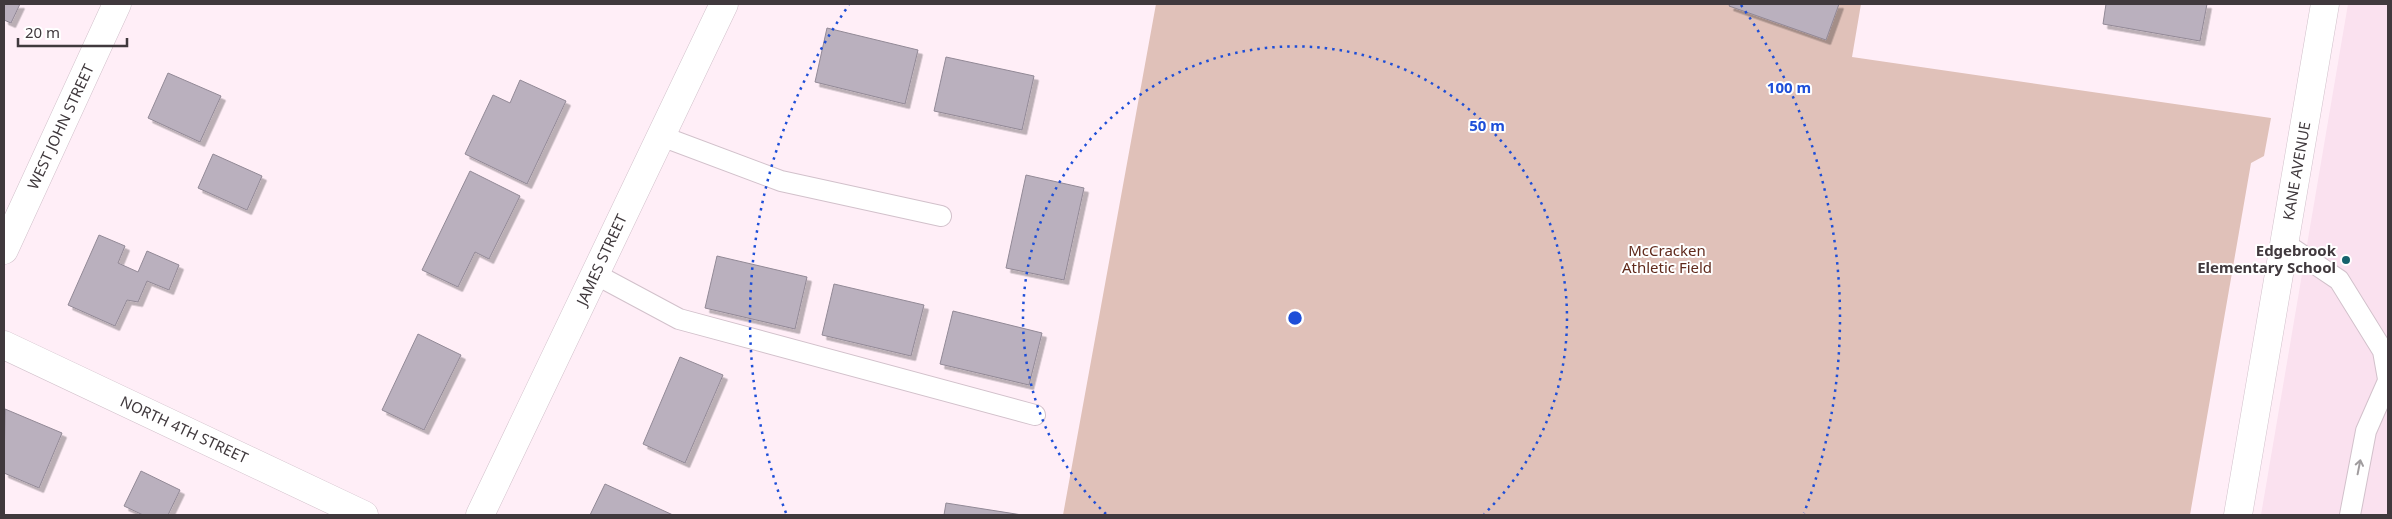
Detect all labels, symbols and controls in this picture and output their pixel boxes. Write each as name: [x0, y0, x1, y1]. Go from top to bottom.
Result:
scale bar: [18, 15, 126, 47]
text: 20 m: [25, 22, 60, 42]
street label: WEST JOHN STREET: [22, 60, 98, 192]
text: 100 m: [1767, 77, 1811, 97]
text: 50 m: [1469, 115, 1505, 135]
street label: KANE AVENUE: [2278, 120, 2315, 222]
street label: JAMES STREET: [570, 210, 631, 310]
park label: McCracken Athletic Field: [1622, 240, 1712, 277]
place label: Edgebrook Elementary School: [2197, 240, 2337, 277]
marker: Edgebrook Elementary School: [2340, 254, 2352, 266]
centre of rings: [1286, 309, 1304, 327]
street label: NORTH 4TH STREET: [117, 391, 252, 468]
one-way arrow: [2355, 460, 2364, 476]

